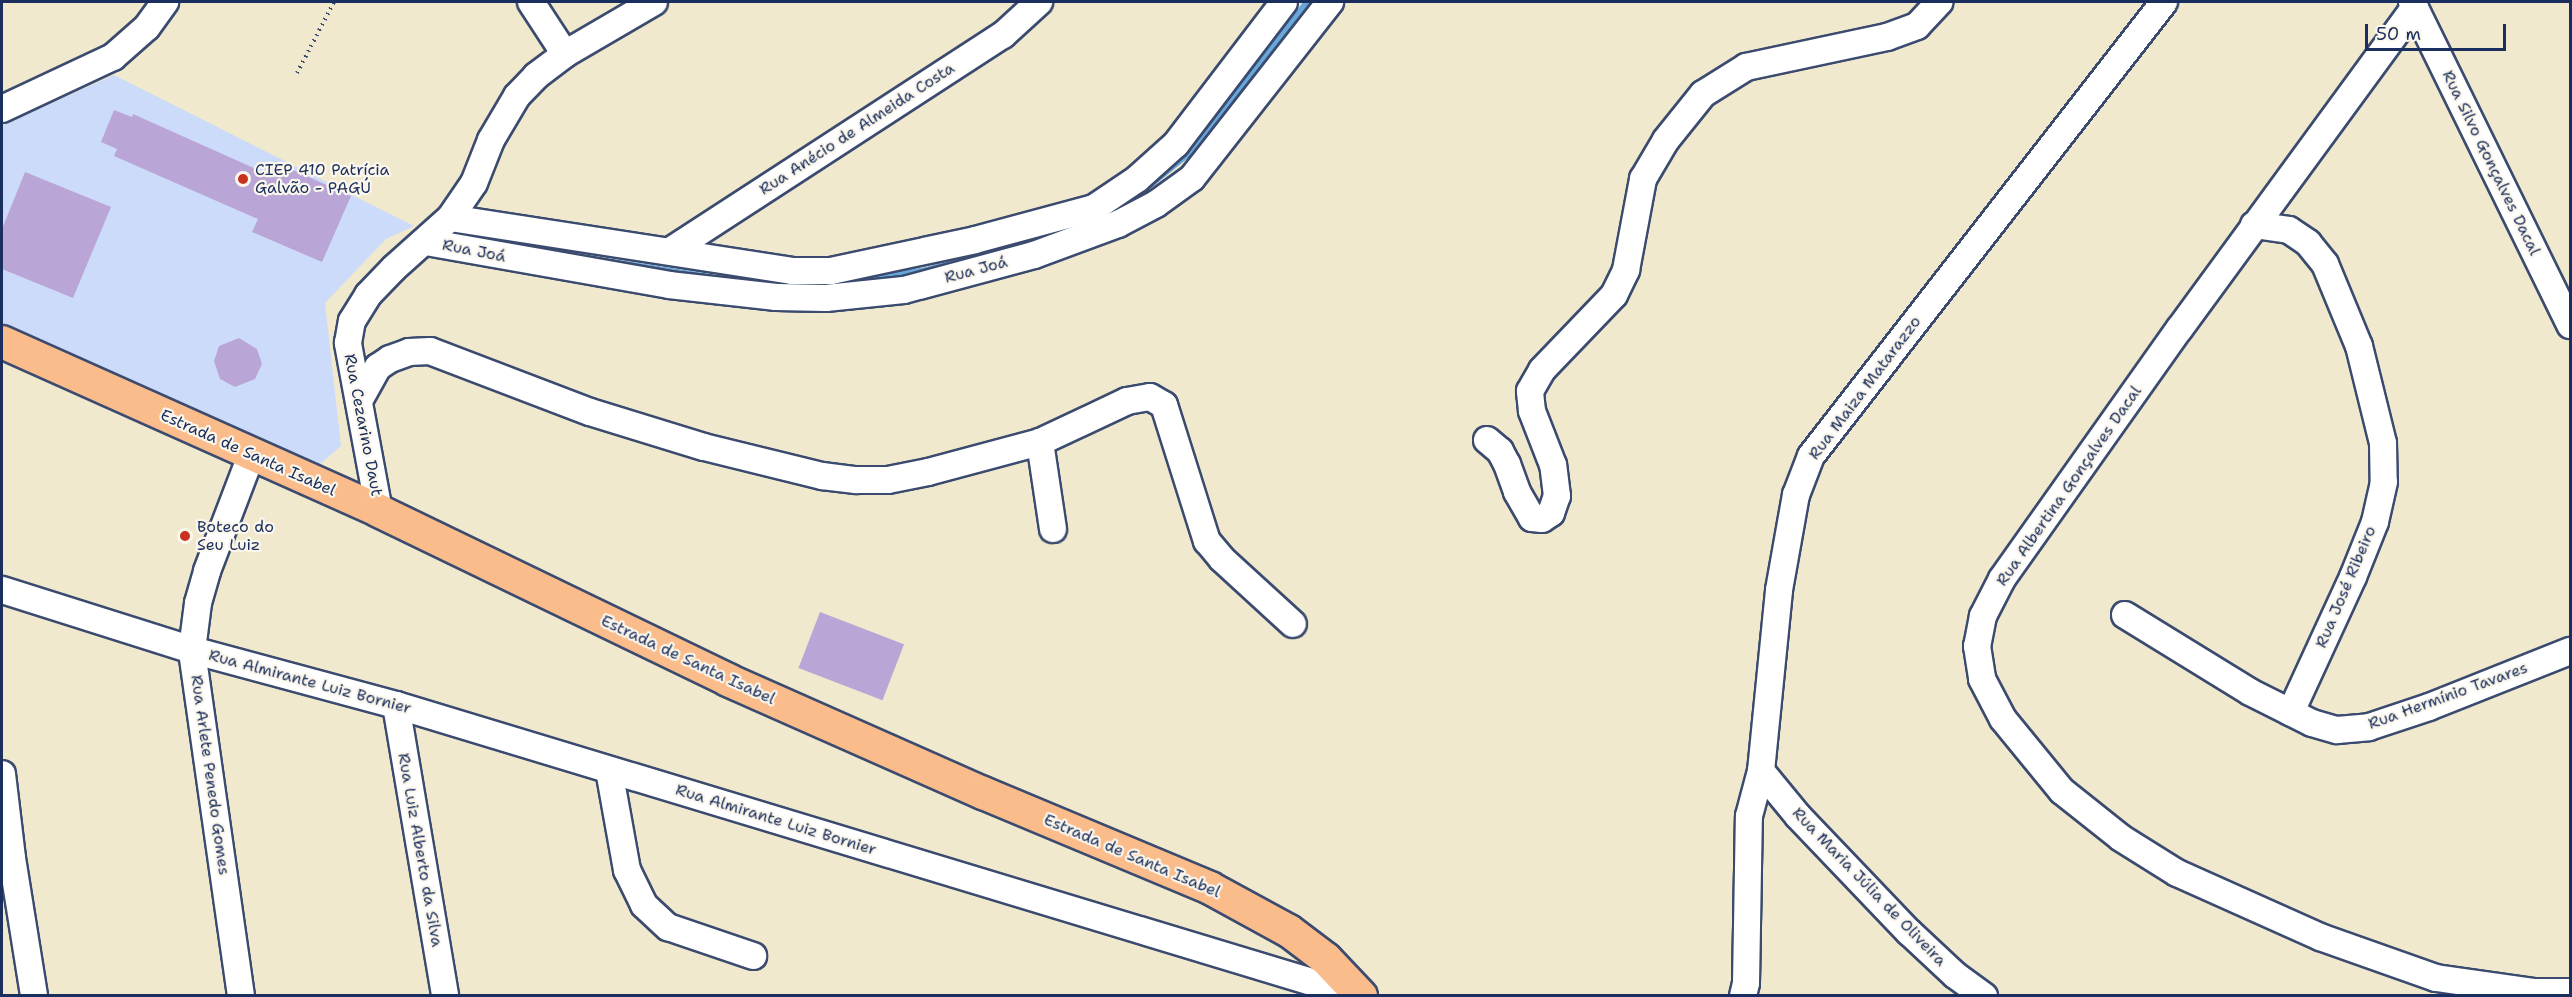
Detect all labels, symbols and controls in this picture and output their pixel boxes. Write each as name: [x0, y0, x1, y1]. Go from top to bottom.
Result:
scale bar: [2368, 12, 2509, 50]
text: 50 m: [2376, 22, 2421, 46]
street label: Rua Anécio de Almeida Costa: [756, 59, 958, 199]
street label: Rua Silvo Gonçalves Dacal: [2438, 67, 2544, 259]
place label: CIEP 410 Patrícia Galvão - PAGÚ: [255, 160, 389, 198]
marker: CIEP 410 Patrícia Galvão - PAGÚ: [236, 172, 250, 186]
street label: Rua Joá: [441, 235, 507, 267]
street label: Rua Joá: [943, 252, 1009, 288]
street label: Rua Maiza Matarazzo: [1805, 312, 1925, 464]
street label: Rua Cezarino Daut: [340, 352, 386, 498]
street label: Rua Albertina Gonçalves Dacal: [1992, 382, 2146, 590]
street label: Estrada de Santa Isabel: [157, 406, 339, 500]
place label: Boteco do Seu Luiz: [197, 517, 274, 555]
street label: Rua José Ribeiro: [2312, 523, 2380, 651]
marker: Boteco do Seu Luiz: [178, 529, 192, 543]
street label: Estrada de Santa Isabel: [598, 611, 778, 709]
street label: Rua Almirante Luiz Bornier: [206, 646, 414, 718]
street label: Rua Hermínio Tavares: [2366, 658, 2530, 734]
street label: Rua Arlete Penedo Gomes: [186, 674, 234, 876]
street label: Rua Luiz Alberto da Silva: [393, 752, 447, 948]
street label: Rua Almirante Luiz Bornier: [673, 780, 879, 860]
street label: Rua Maria Júlia de Oliveira: [1788, 804, 1950, 970]
street label: Estrada de Santa Isabel: [1041, 810, 1223, 902]

